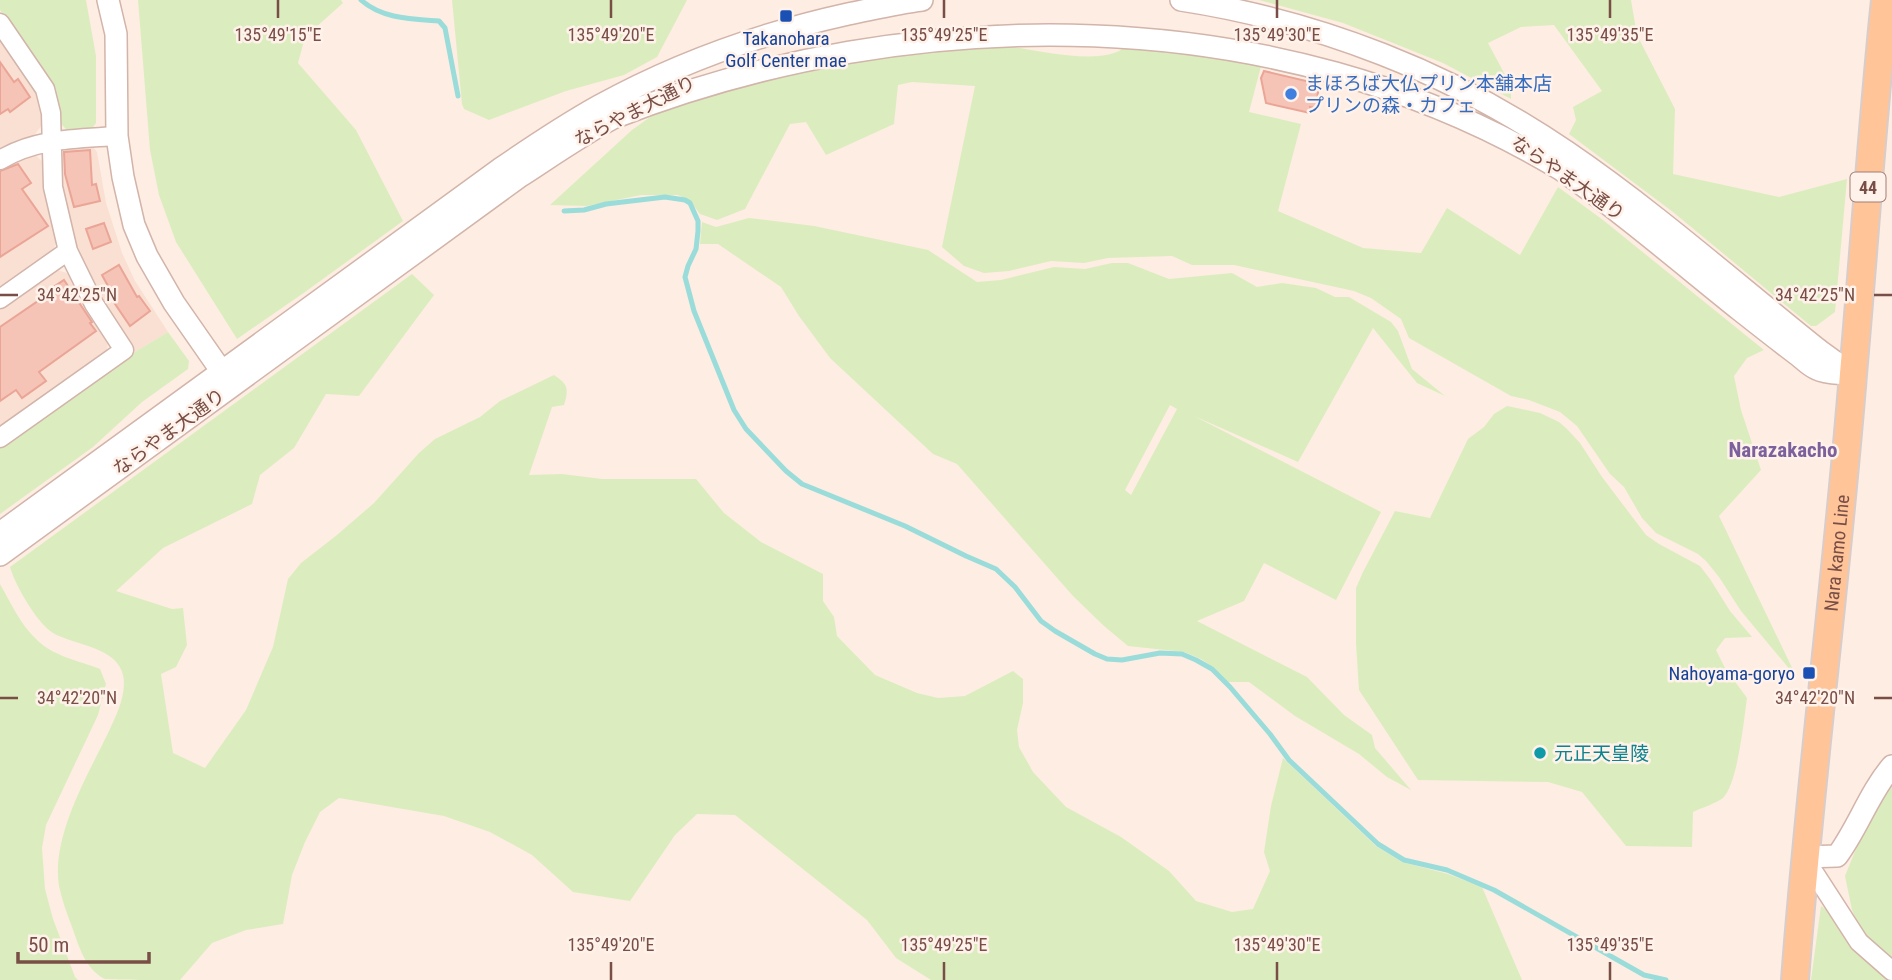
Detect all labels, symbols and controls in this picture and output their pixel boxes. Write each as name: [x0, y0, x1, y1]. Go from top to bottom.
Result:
marker: Takanohara Golf Center mae: [778, 8, 794, 24]
text: 135°49'15"E: [235, 24, 321, 45]
text: 135°49'20"E: [568, 24, 654, 45]
text: 135°49'25"E: [901, 24, 987, 45]
text: 135°49'30"E: [1234, 24, 1320, 45]
text: 135°49'35"E: [1567, 24, 1653, 45]
place label: Takanohara Golf Center mae: [725, 27, 847, 72]
street label: ならやま大通り: [571, 71, 699, 151]
place label: まほろば大仏プリン本舗本店 プリンの森・カフェ: [1305, 72, 1552, 117]
marker: まほろば大仏プリン本舗本店 プリンの森・カフェ: [1283, 86, 1299, 102]
street label: ならやま大通り: [1507, 130, 1629, 226]
road number: 44: [1850, 172, 1885, 202]
text: 34°42'25"N: [37, 284, 117, 305]
text: 34°42'25"N: [1775, 284, 1855, 305]
street label: ならやま大通り: [108, 384, 230, 480]
district label: Narazakacho: [1728, 438, 1838, 462]
street label: Nara kamo Line: [1819, 494, 1854, 613]
place label: Nahoyama-goryo: [1668, 662, 1795, 685]
marker: Nahoyama-goryo: [1801, 665, 1817, 681]
text: 34°42'20"N: [37, 687, 117, 708]
text: 34°42'20"N: [1775, 687, 1855, 708]
place label: 元正天皇陵: [1554, 742, 1649, 765]
marker: 元正天皇陵: [1532, 745, 1548, 761]
scale bar: [18, 920, 149, 964]
text: 50 m: [28, 933, 69, 957]
text: 135°49'20"E: [568, 934, 654, 955]
text: 135°49'25"E: [901, 934, 987, 955]
text: 135°49'30"E: [1234, 934, 1320, 955]
text: 135°49'35"E: [1567, 934, 1653, 955]

